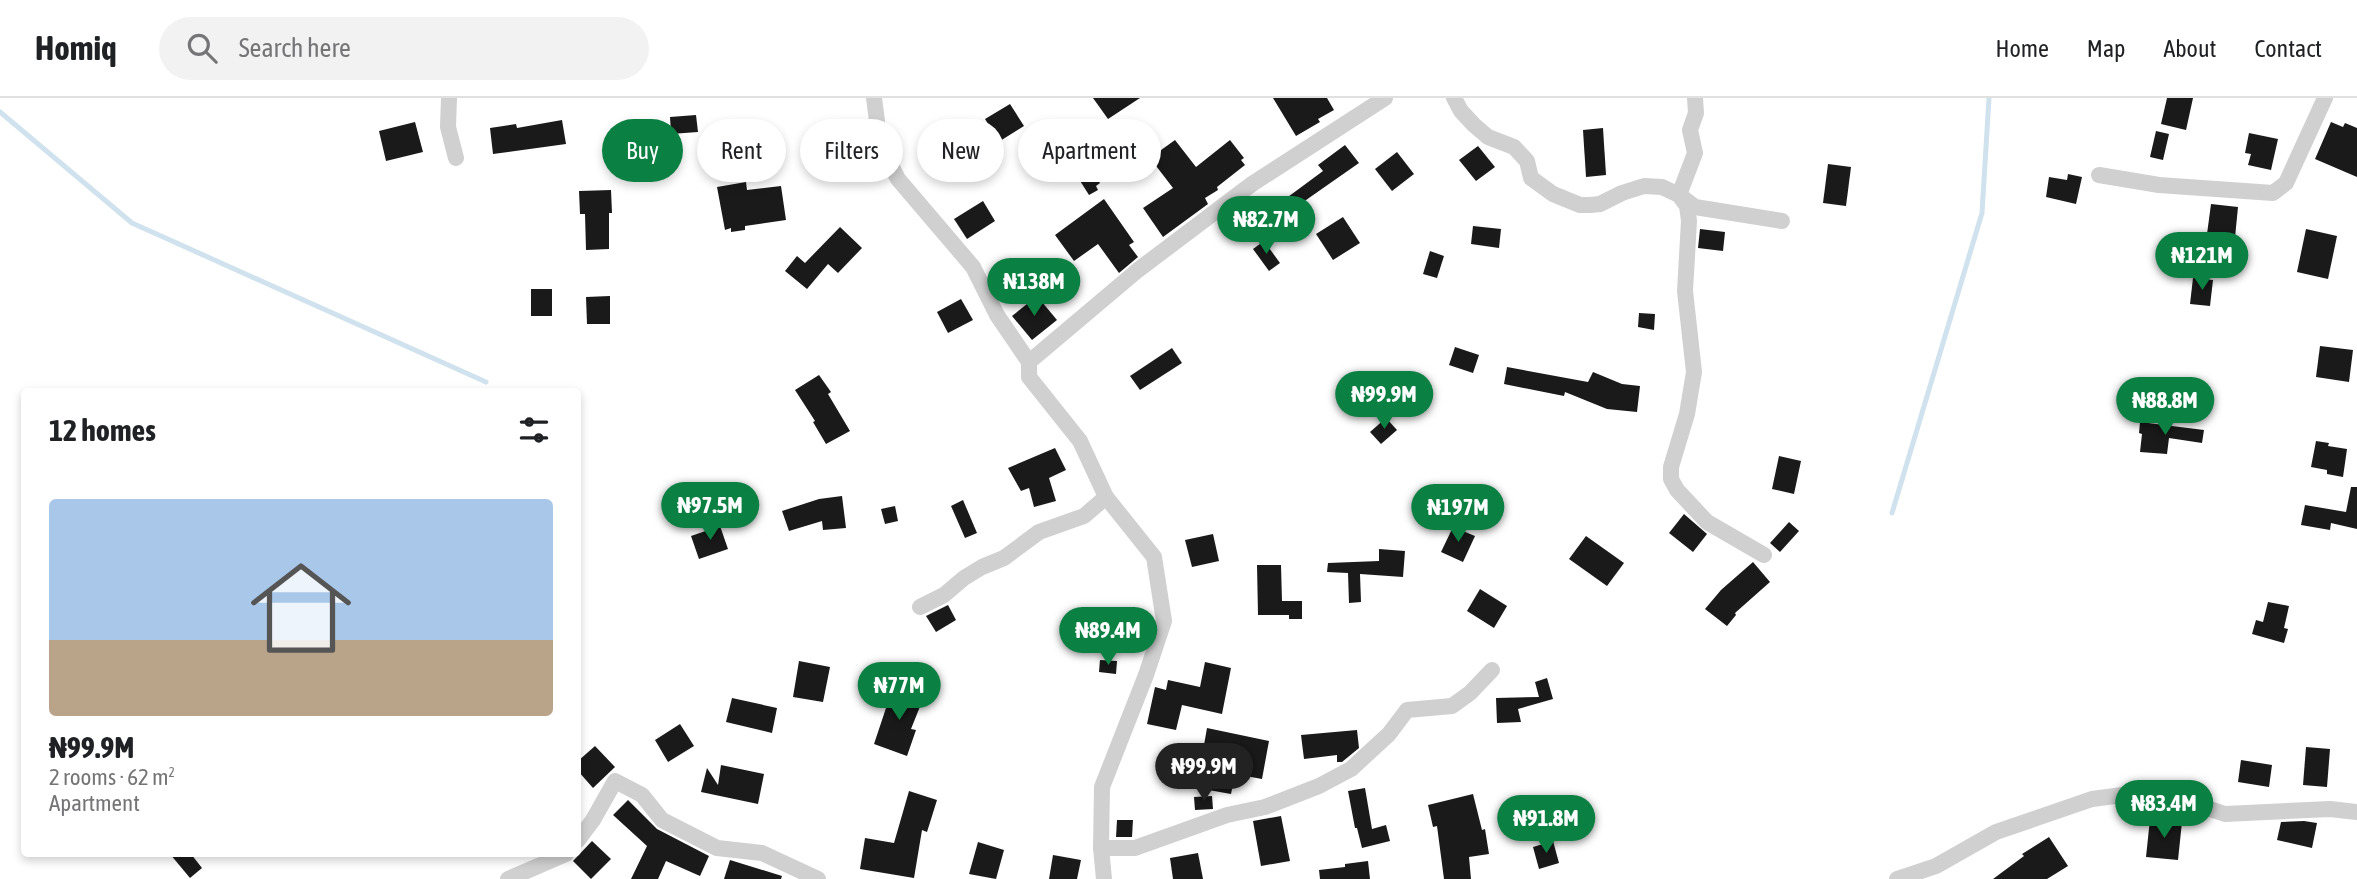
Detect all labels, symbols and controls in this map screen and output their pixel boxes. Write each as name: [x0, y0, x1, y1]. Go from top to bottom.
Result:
search box: [159, 17, 649, 80]
text: Homiq: [35, 29, 117, 67]
icon: search: [183, 29, 221, 67]
text: Search here: [239, 33, 351, 63]
text: Home: [1995, 35, 2049, 62]
text: Map: [2087, 35, 2125, 62]
text: About: [2163, 35, 2216, 62]
text: Contact: [2254, 35, 2322, 62]
chip: Buy: [602, 119, 683, 182]
chip: Rent: [697, 119, 786, 182]
chip: Filters: [800, 119, 903, 182]
chip: New: [917, 119, 1004, 182]
chip: Apartment: [1018, 119, 1161, 182]
pin: ₦82.7M: [1209, 197, 1323, 256]
text: ₦82.7M: [1233, 206, 1299, 232]
pin: ₦121M: [2153, 232, 2251, 292]
text: ₦121M: [2171, 242, 2233, 268]
pin: ₦138M: [985, 258, 1083, 318]
text: ₦138M: [1003, 268, 1065, 294]
pin: ₦99.9M: [1327, 372, 1441, 431]
pin: ₦88.8M: [2108, 378, 2222, 437]
text: ₦99.9M: [1351, 381, 1417, 407]
text: ₦88.8M: [2132, 387, 2198, 413]
icon: filters: [515, 411, 553, 449]
text: 12 homes: [49, 413, 156, 447]
pin: ₦97.5M: [653, 482, 767, 542]
pin: ₦197M: [1409, 484, 1507, 544]
text: ₦97.5M: [677, 492, 743, 518]
text: ₦197M: [1427, 494, 1489, 520]
icon: home: [238, 545, 364, 671]
pin: ₦89.4M: [1051, 608, 1165, 667]
text: ₦89.4M: [1075, 617, 1141, 643]
pin: ₦77M: [858, 662, 940, 722]
text: ₦77M: [874, 672, 924, 698]
text: ₦99.9M: [49, 730, 134, 764]
pin: ₦99.9M: [1147, 744, 1261, 803]
text: ₦99.9M: [1171, 753, 1237, 779]
text: 2 rooms · 62 m²: [49, 764, 175, 790]
pin: ₦83.4M: [2107, 780, 2221, 840]
text: Apartment: [49, 790, 140, 816]
text: ₦83.4M: [2131, 790, 2197, 816]
pin: ₦91.8M: [1489, 796, 1603, 855]
text: ₦91.8M: [1513, 805, 1579, 831]

